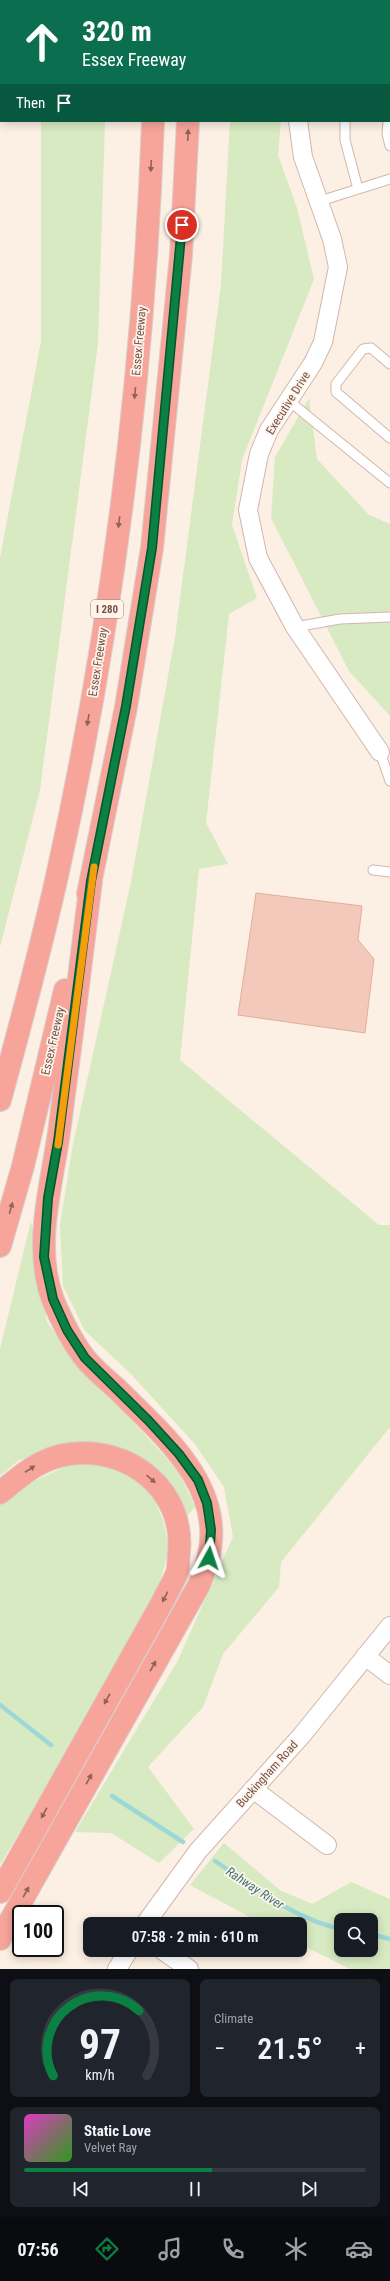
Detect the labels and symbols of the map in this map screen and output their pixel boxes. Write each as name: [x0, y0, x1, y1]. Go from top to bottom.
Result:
one-way arrow: [184, 129, 191, 141]
one-way arrow: [148, 160, 154, 173]
pin: [165, 208, 199, 242]
street label: Essex Freeway: [129, 306, 149, 376]
street label: Executive Drive: [263, 369, 313, 437]
one-way arrow: [131, 387, 138, 399]
one-way arrow: [116, 516, 123, 528]
road number: I 280: [91, 600, 123, 618]
street label: Essex Freeway: [86, 627, 110, 697]
one-way arrow: [85, 713, 91, 726]
street label: Essex Freeway: [38, 1006, 68, 1076]
one-way arrow: [8, 1202, 14, 1214]
one-way arrow: [25, 1465, 36, 1472]
one-way arrow: [146, 1474, 156, 1483]
position arrow: [188, 1537, 230, 1579]
one-way arrow: [162, 1591, 168, 1603]
one-way arrow: [150, 1660, 156, 1672]
one-way arrow: [104, 1693, 110, 1705]
street label: Buckingham Road: [233, 1738, 301, 1810]
one-way arrow: [86, 1773, 93, 1785]
one-way arrow: [41, 1807, 48, 1819]
water label: Rahway River: [223, 1864, 288, 1913]
one-way arrow: [22, 1887, 29, 1898]
speed limit sign: 100: [12, 1905, 64, 1957]

